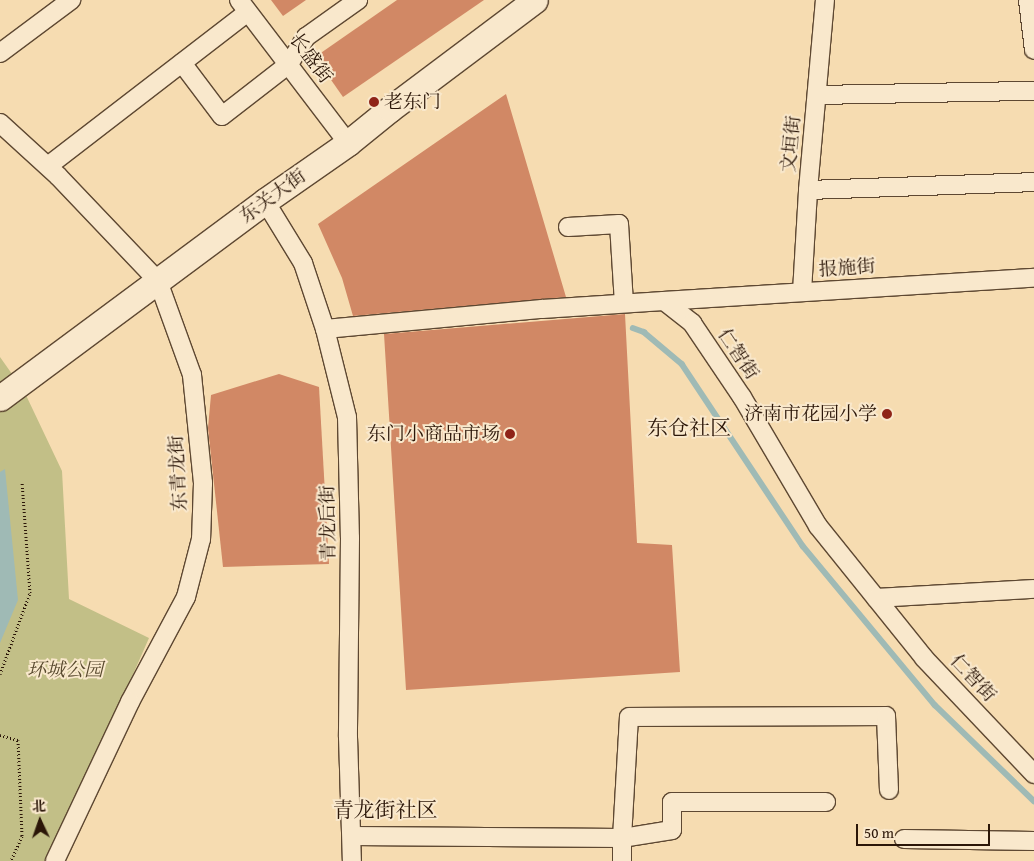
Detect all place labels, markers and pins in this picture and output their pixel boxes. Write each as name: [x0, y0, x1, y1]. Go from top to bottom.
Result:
place label: 老东门: [384, 91, 441, 113]
marker: 老东门: [368, 96, 380, 108]
place label: 济南市花园小学: [744, 403, 877, 425]
marker: 济南市花园小学: [881, 408, 893, 420]
place label: 东门小商品市场: [367, 423, 500, 445]
marker: 东门小商品市场: [504, 428, 516, 440]

